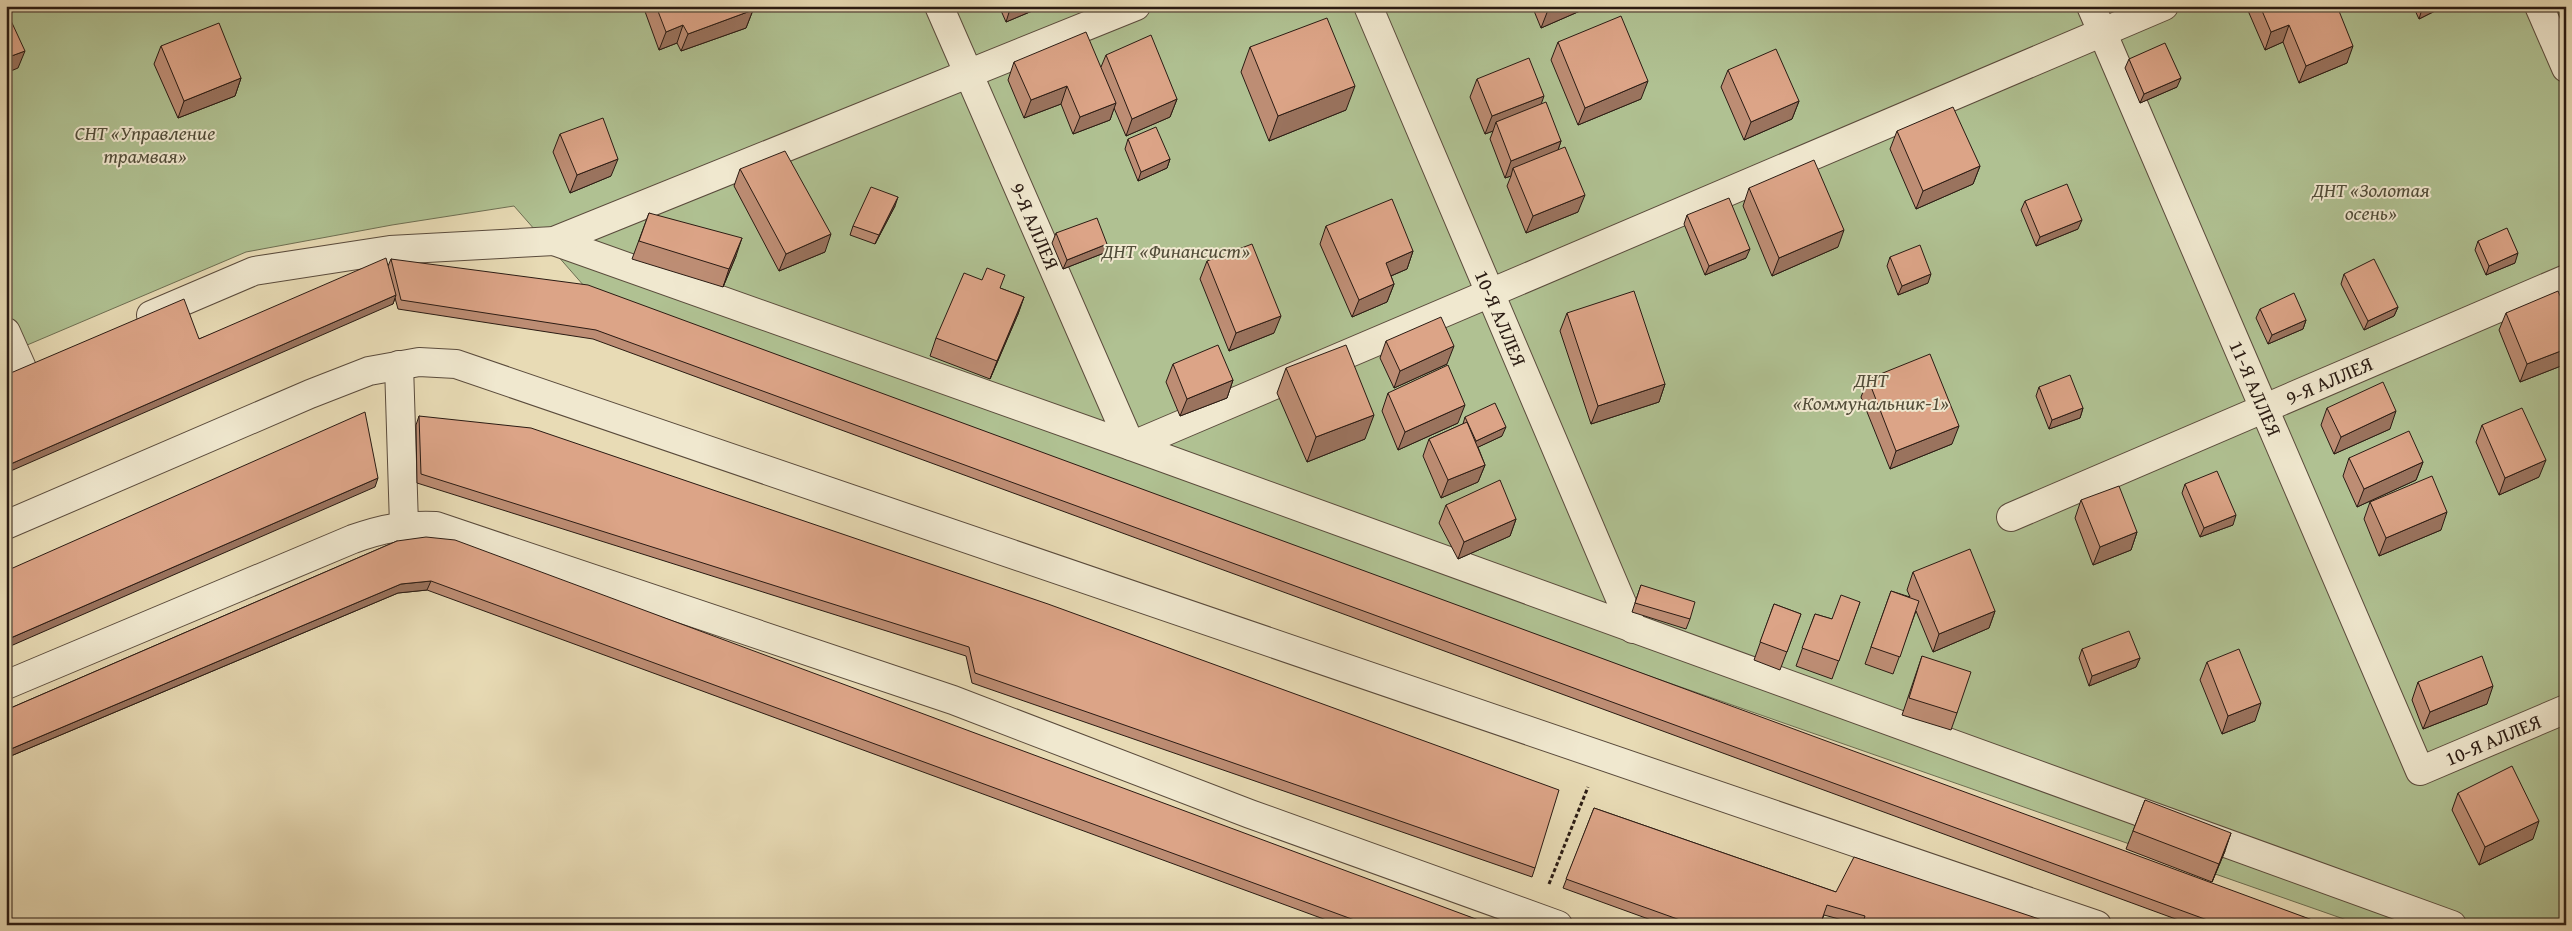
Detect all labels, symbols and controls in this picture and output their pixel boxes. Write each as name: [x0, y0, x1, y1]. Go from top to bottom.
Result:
park label: СНТ «Управление трамвая»: [75, 118, 215, 170]
park label: ДНТ «Золотая осень»: [2311, 175, 2430, 227]
street label: 9-Я АЛЛЕЯ: [1004, 178, 1067, 274]
park label: ДНТ «Финансист»: [1101, 236, 1250, 265]
street label: 10-Я АЛЛЕЯ: [1468, 265, 1535, 370]
street label: 11-Я АЛЛЕЯ: [2222, 335, 2289, 441]
street label: 9-Я АЛЛЕЯ: [2281, 349, 2377, 412]
park label: ДНТ «Коммунальник-1»: [1793, 365, 1949, 417]
street label: 10-Я АЛЛЕЯ: [2440, 706, 2545, 773]

